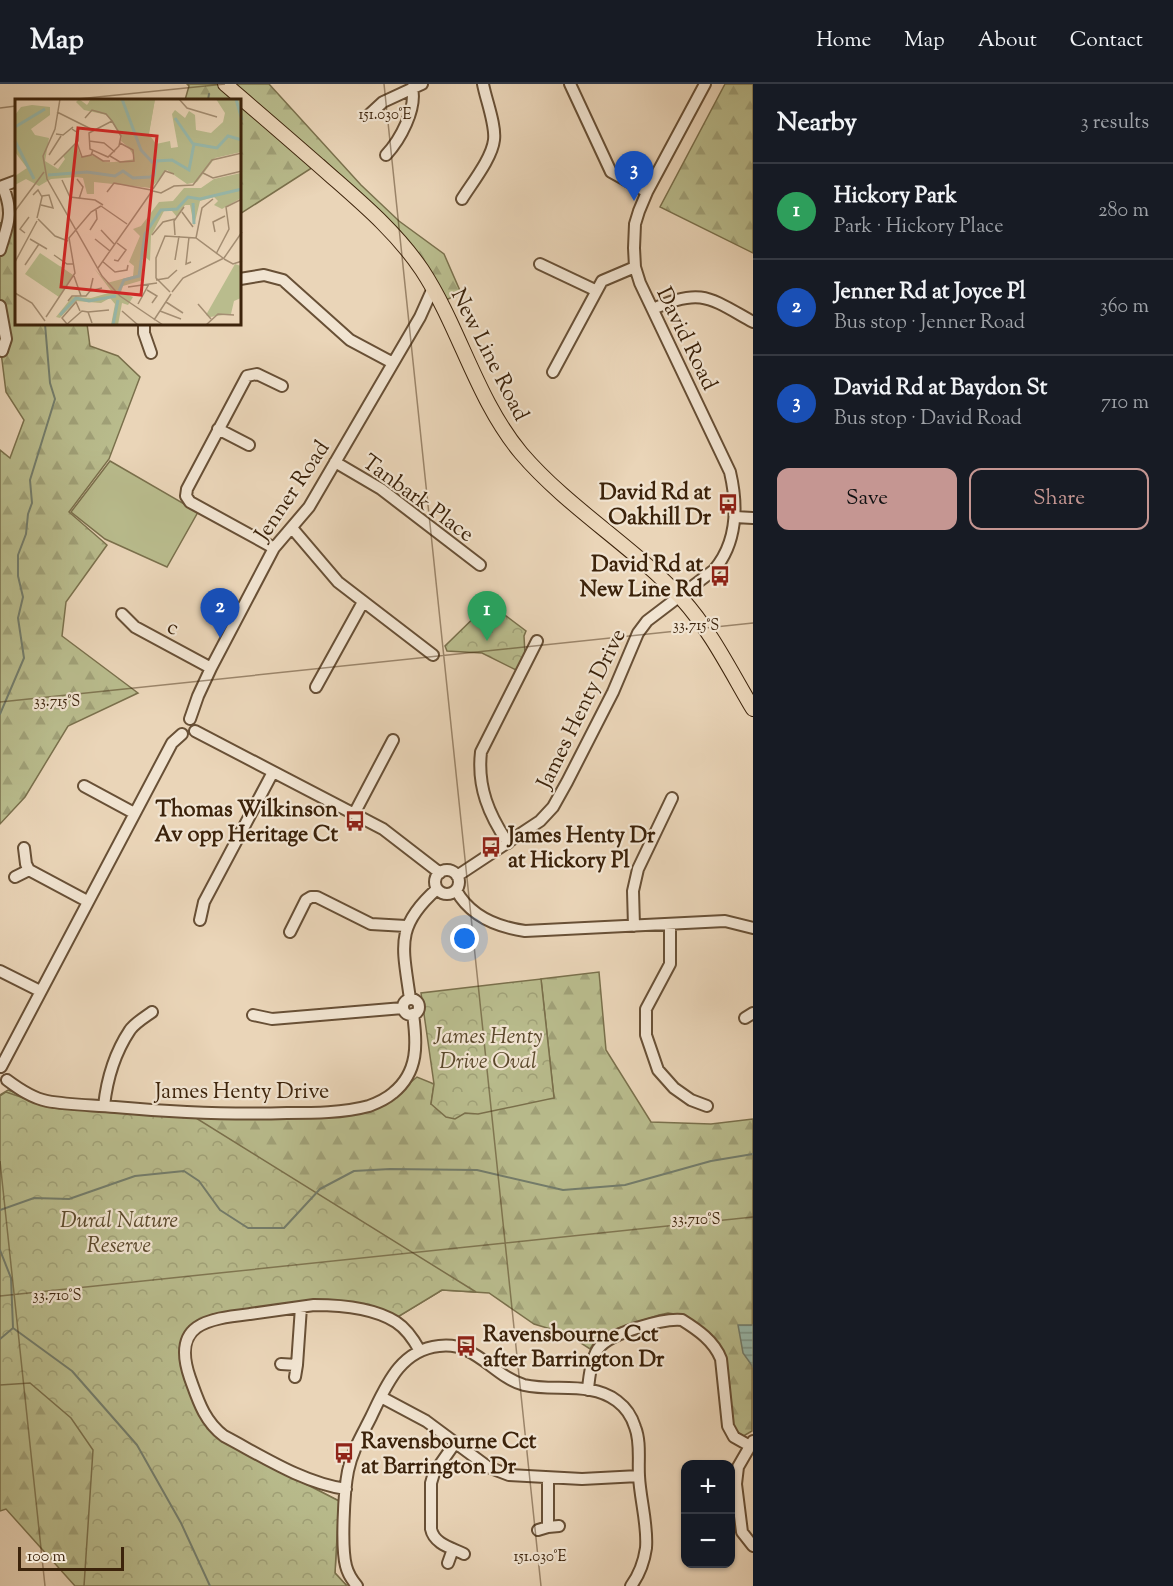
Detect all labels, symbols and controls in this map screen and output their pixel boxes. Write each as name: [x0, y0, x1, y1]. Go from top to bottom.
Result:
text: Map: [30, 21, 84, 61]
text: Home: [816, 26, 871, 56]
text: Map: [904, 26, 945, 56]
text: About: [978, 26, 1037, 56]
text: Contact: [1070, 26, 1143, 56]
inset map: [15, 99, 242, 326]
text: 151.030°E: [358, 105, 412, 126]
text: Nearby: [777, 105, 857, 142]
text: 3 results: [1080, 109, 1149, 138]
pin: 3: [614, 152, 654, 201]
text: Hickory Park: [834, 181, 957, 213]
text: 1: [793, 197, 800, 226]
text: 280 m: [1098, 197, 1149, 226]
text: Park · Hickory Place: [834, 213, 1003, 242]
text: Jenner Rd at Joyce Pl: [834, 277, 1026, 309]
street label: David Road: [646, 282, 724, 396]
street label: New Line Road: [441, 283, 536, 427]
text: 2: [792, 293, 801, 322]
text: 360 m: [1100, 293, 1149, 322]
text: Bus stop · Jenner Road: [834, 309, 1025, 338]
text: David Rd at Baydon St: [834, 373, 1047, 405]
text: 3: [792, 389, 801, 418]
text: 710 m: [1101, 389, 1149, 418]
text: Bus stop · David Road: [834, 405, 1022, 434]
street label: Jenner Road: [247, 435, 339, 549]
street label: Tanbark Place: [355, 448, 480, 551]
button: Save: [777, 468, 957, 530]
button: Share: [969, 468, 1149, 530]
place label: David Rd at Oakhill Dr: [599, 478, 712, 535]
bus stop icon: David Rd at Oakhill Dr: [716, 492, 740, 516]
place label: David Rd at New Line Rd: [580, 550, 704, 607]
bus stop icon: David Rd at New Line Rd: [708, 564, 732, 588]
pin: 2: [200, 588, 240, 638]
pin: 1: [468, 592, 506, 641]
street label: c: [161, 612, 185, 645]
text: 33.715°S: [673, 616, 719, 637]
street label: James Henty Drive: [530, 624, 635, 796]
text: 33.715°S: [34, 692, 80, 713]
place label: Thomas Wilkinson Av opp Heritage Ct: [155, 795, 338, 852]
bus stop icon: Thomas Wilkinson Av opp Heritage Ct: [343, 809, 367, 833]
place label: James Henty Dr at Hickory Pl: [506, 821, 656, 878]
bus stop icon: James Henty Dr at Hickory Pl: [479, 835, 503, 859]
your location: [450, 924, 479, 953]
park label: James Henty Drive Oval: [433, 1022, 542, 1079]
street label: James Henty Drive: [154, 1077, 329, 1109]
park label: Dural Nature Reserve: [60, 1206, 178, 1263]
text: 33.710°S: [672, 1210, 720, 1231]
text: 33.710°S: [33, 1286, 81, 1307]
place label: Ravensbourne Cct after Barrington Dr: [483, 1320, 665, 1377]
bus stop icon: Ravensbourne Cct after Barrington Dr: [454, 1334, 478, 1358]
place label: Ravensbourne Cct at Barrington Dr: [361, 1427, 537, 1484]
bus stop icon: Ravensbourne Cct at Barrington Dr: [332, 1441, 356, 1465]
map controls: [681, 1460, 735, 1568]
button: +: [681, 1460, 735, 1514]
button: −: [681, 1514, 735, 1568]
scale bar: [18, 1544, 124, 1572]
text: 100 m: [27, 1546, 66, 1569]
text: 151.030°E: [513, 1547, 567, 1568]

